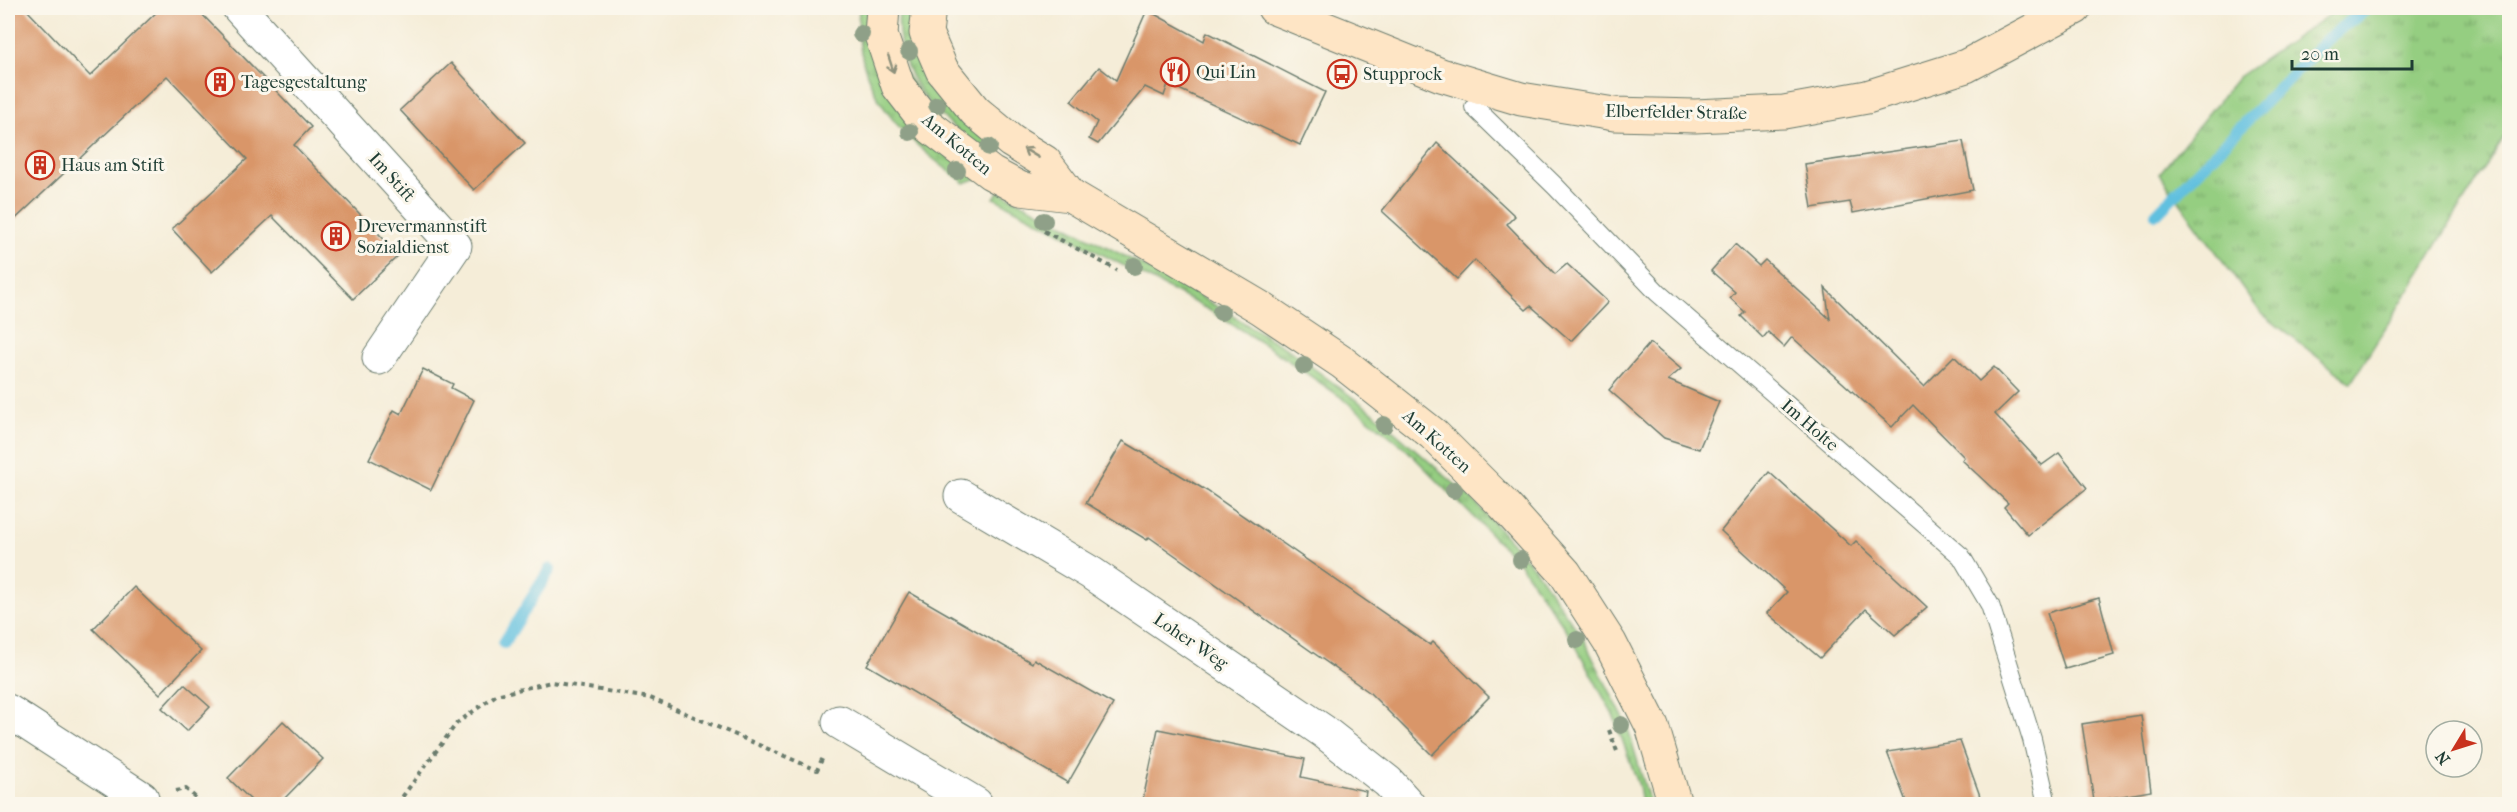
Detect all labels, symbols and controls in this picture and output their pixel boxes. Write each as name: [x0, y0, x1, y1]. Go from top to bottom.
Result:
scale bar: [2292, 33, 2412, 71]
text: 20 m: [2301, 44, 2339, 65]
one-way arrow: [886, 54, 897, 73]
restaurant icon: Qui Lin: [1159, 56, 1191, 88]
bus stop icon: Stupprock: [1326, 58, 1358, 90]
place label: Qui Lin: [1196, 62, 1256, 83]
place label: Stupprock: [1363, 64, 1443, 85]
building icon: Tagesgestaltung: [204, 66, 236, 98]
place label: Tagesgestaltung: [241, 72, 367, 93]
street label: Elberfelder Straße: [1605, 101, 1747, 124]
street label: Am Kotten: [917, 109, 996, 180]
one-way arrow: [1023, 147, 1040, 159]
street label: Im Stift: [364, 148, 420, 207]
building icon: Haus am Stift: [24, 149, 56, 181]
place label: Haus am Stift: [61, 155, 165, 176]
place label: Drevermannstift Sozialdienst: [357, 216, 488, 258]
building icon: Drevermannstift Sozialdienst: [320, 220, 352, 252]
street label: Im Holte: [1777, 395, 1843, 456]
street label: Am Kotten: [1397, 405, 1476, 478]
street label: Loher Weg: [1149, 609, 1232, 674]
north arrow: [2424, 719, 2484, 779]
text: N: [2431, 747, 2454, 769]

